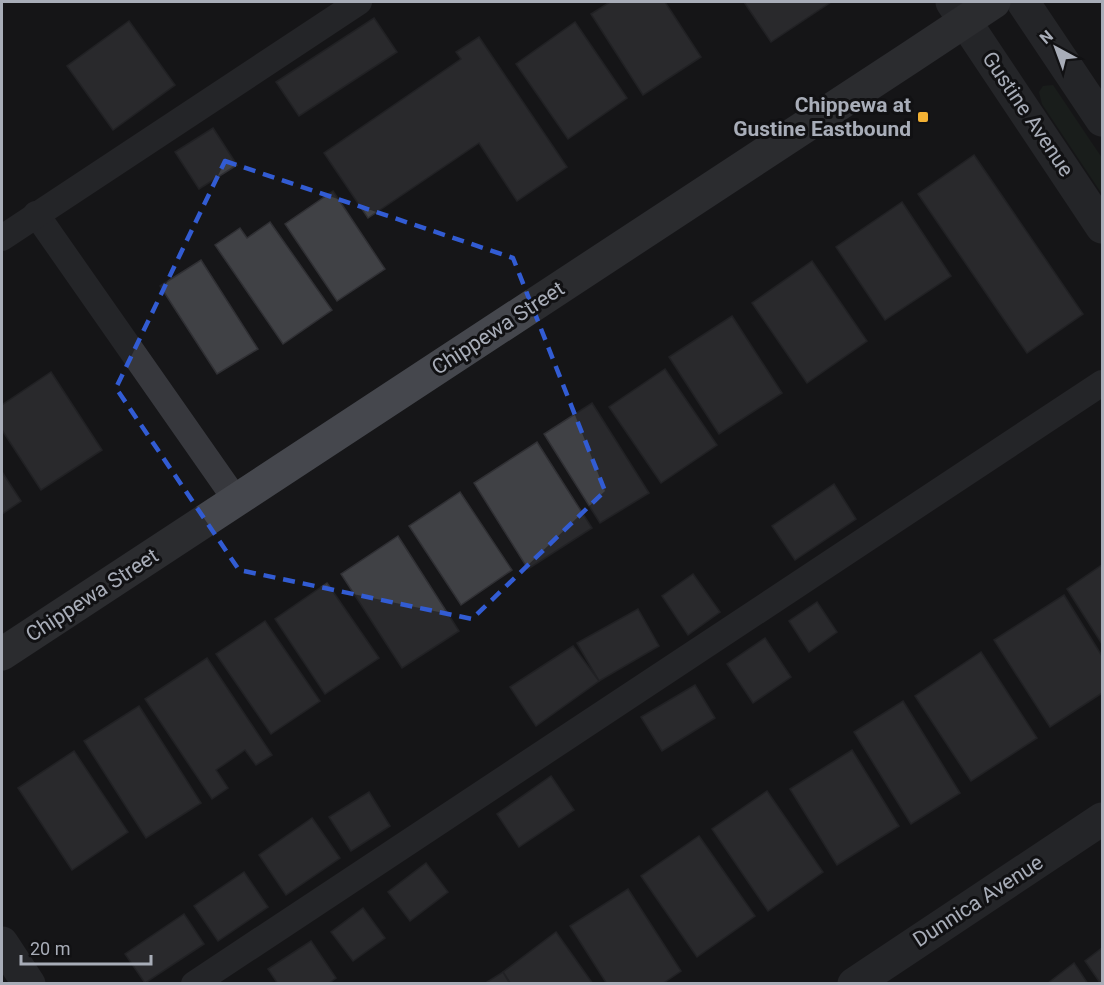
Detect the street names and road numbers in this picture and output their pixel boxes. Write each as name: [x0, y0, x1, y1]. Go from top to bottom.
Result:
street label: Gustine Avenue: [977, 47, 1079, 181]
street label: Chippewa Street: [427, 276, 569, 380]
street label: Chippewa Street: [21, 543, 163, 647]
street label: Dunnica Avenue: [909, 850, 1047, 952]

